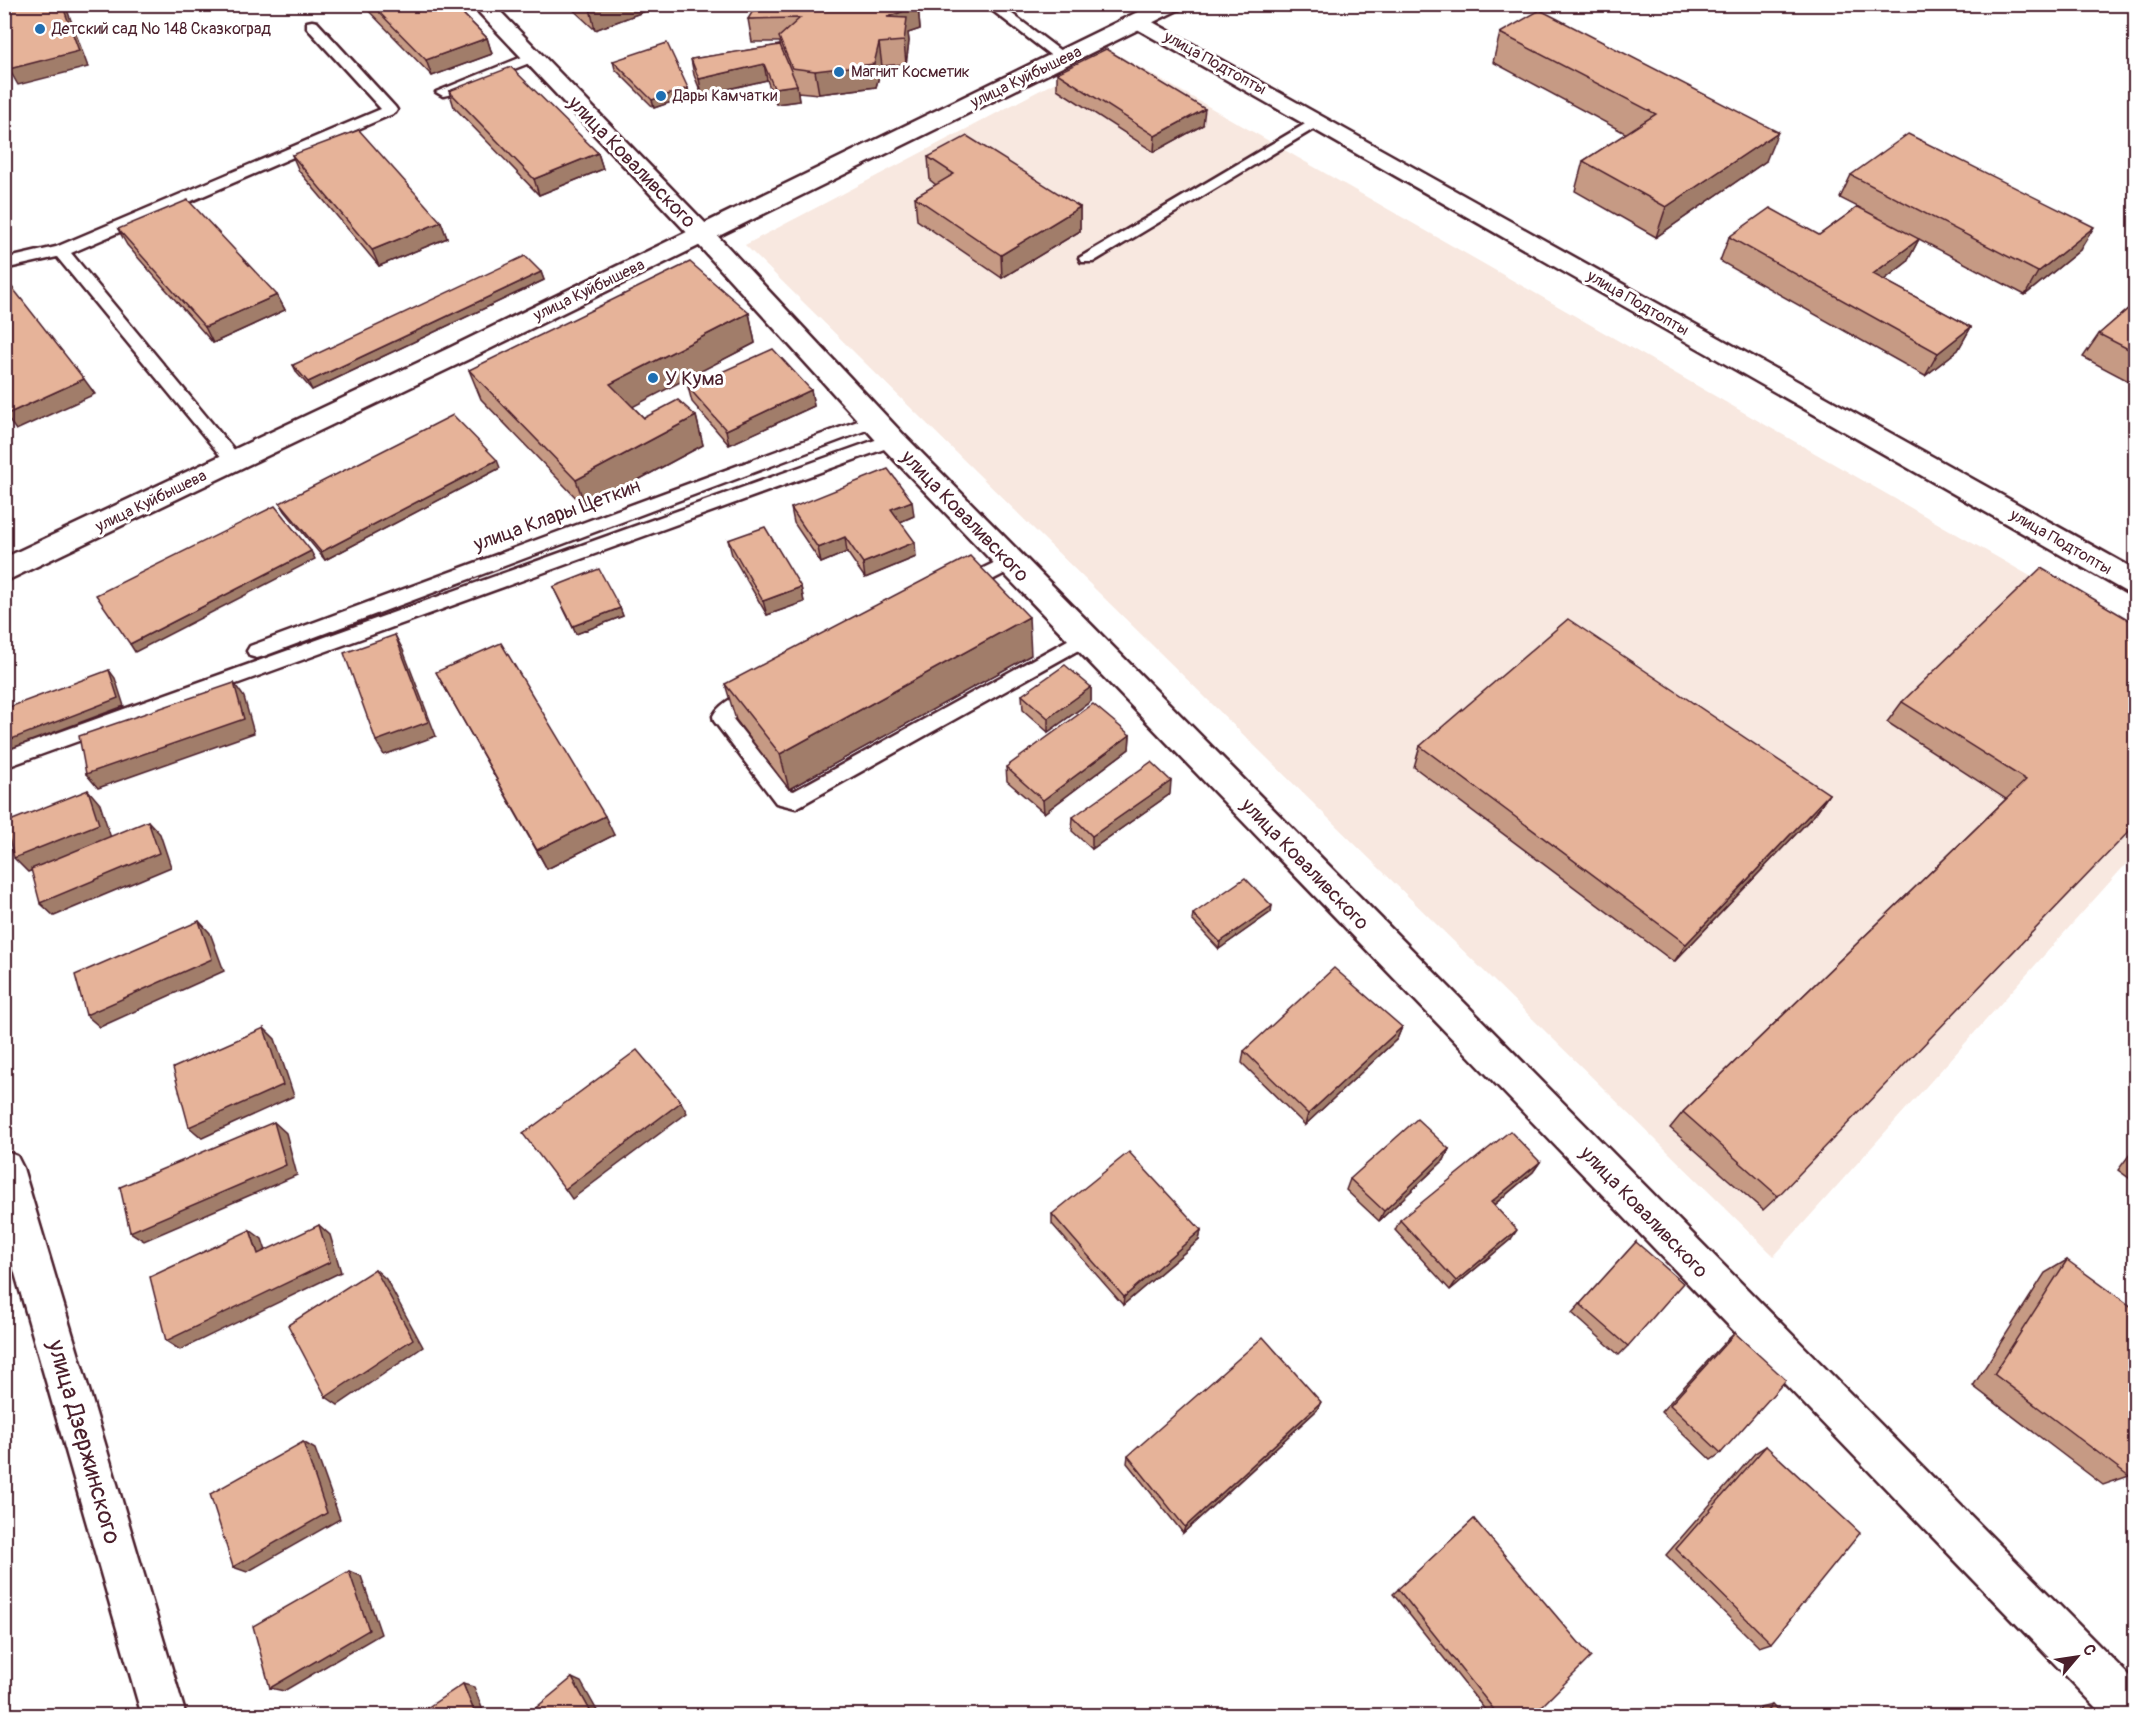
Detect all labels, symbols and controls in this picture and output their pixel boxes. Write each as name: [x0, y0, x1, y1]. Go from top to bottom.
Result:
place label: Детский сад № 148 Сказкоград: [51, 19, 271, 39]
marker: Детский сад № 148 Сказкоград: [33, 22, 47, 36]
street label: улица Подтопты: [1159, 26, 1270, 99]
street label: улица Куйбышева: [966, 41, 1085, 113]
place label: Магнит Косметик: [851, 62, 970, 82]
marker: Магнит Косметик: [832, 65, 846, 79]
place label: Дары Камчатки: [672, 86, 777, 106]
marker: Дары Камчатки: [654, 89, 668, 103]
street label: улица Коваливского: [562, 90, 701, 233]
street label: улица Куйбышева: [529, 254, 648, 326]
street label: улица Подтопты: [1583, 265, 1692, 340]
place label: У Кума: [665, 366, 724, 391]
marker: У Кума: [646, 371, 660, 385]
street label: улица Коваливского: [895, 444, 1034, 587]
street label: улица Куйбышева: [91, 465, 210, 537]
street label: улица Клары Цеткин: [469, 473, 644, 557]
street label: улица Подтопты: [2006, 504, 2115, 579]
street label: улица Коваливского: [1235, 792, 1374, 935]
street label: улица Коваливского: [1574, 1140, 1713, 1283]
street label: улица Дзержинского: [41, 1336, 127, 1547]
north arrow: [2047, 1627, 2107, 1687]
text: С: [2078, 1641, 2100, 1659]

